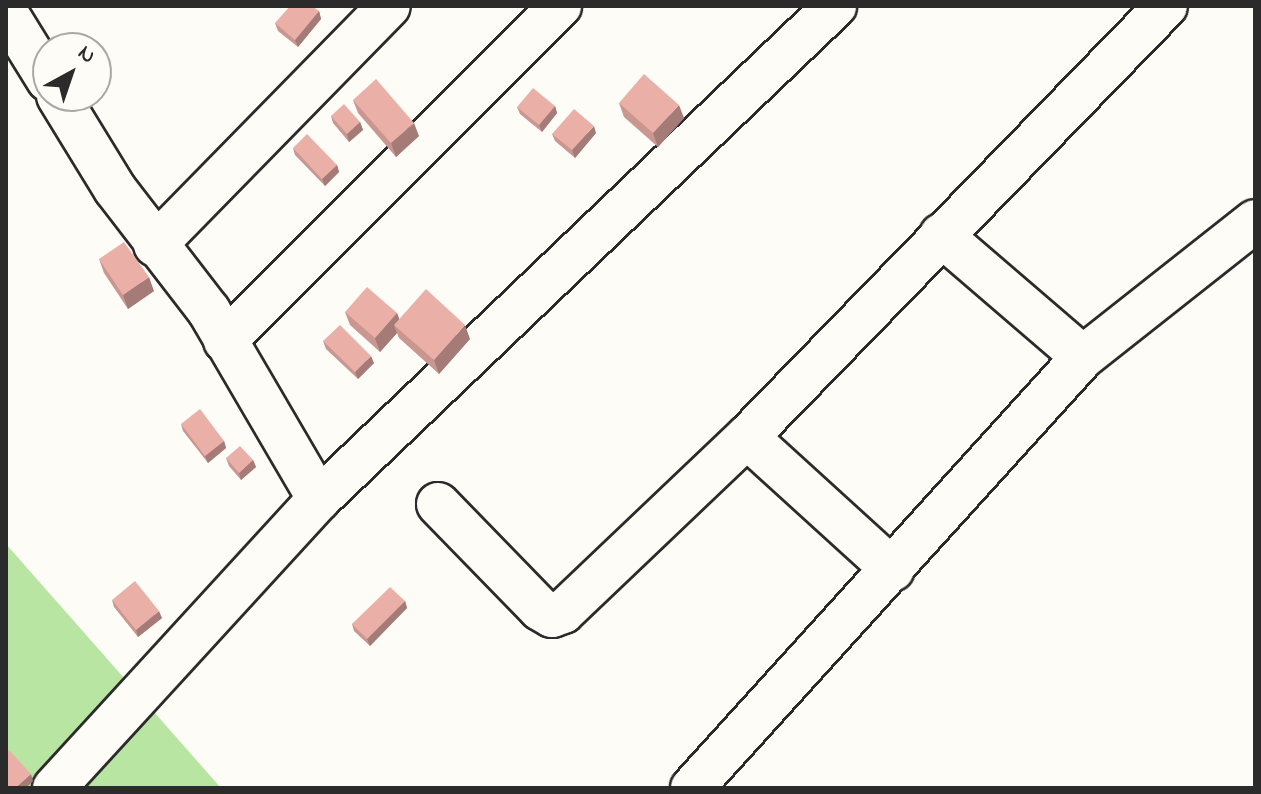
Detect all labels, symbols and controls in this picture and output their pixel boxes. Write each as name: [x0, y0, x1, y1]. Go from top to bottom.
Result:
north arrow: [32, 32, 112, 112]
text: N: [70, 38, 102, 72]

